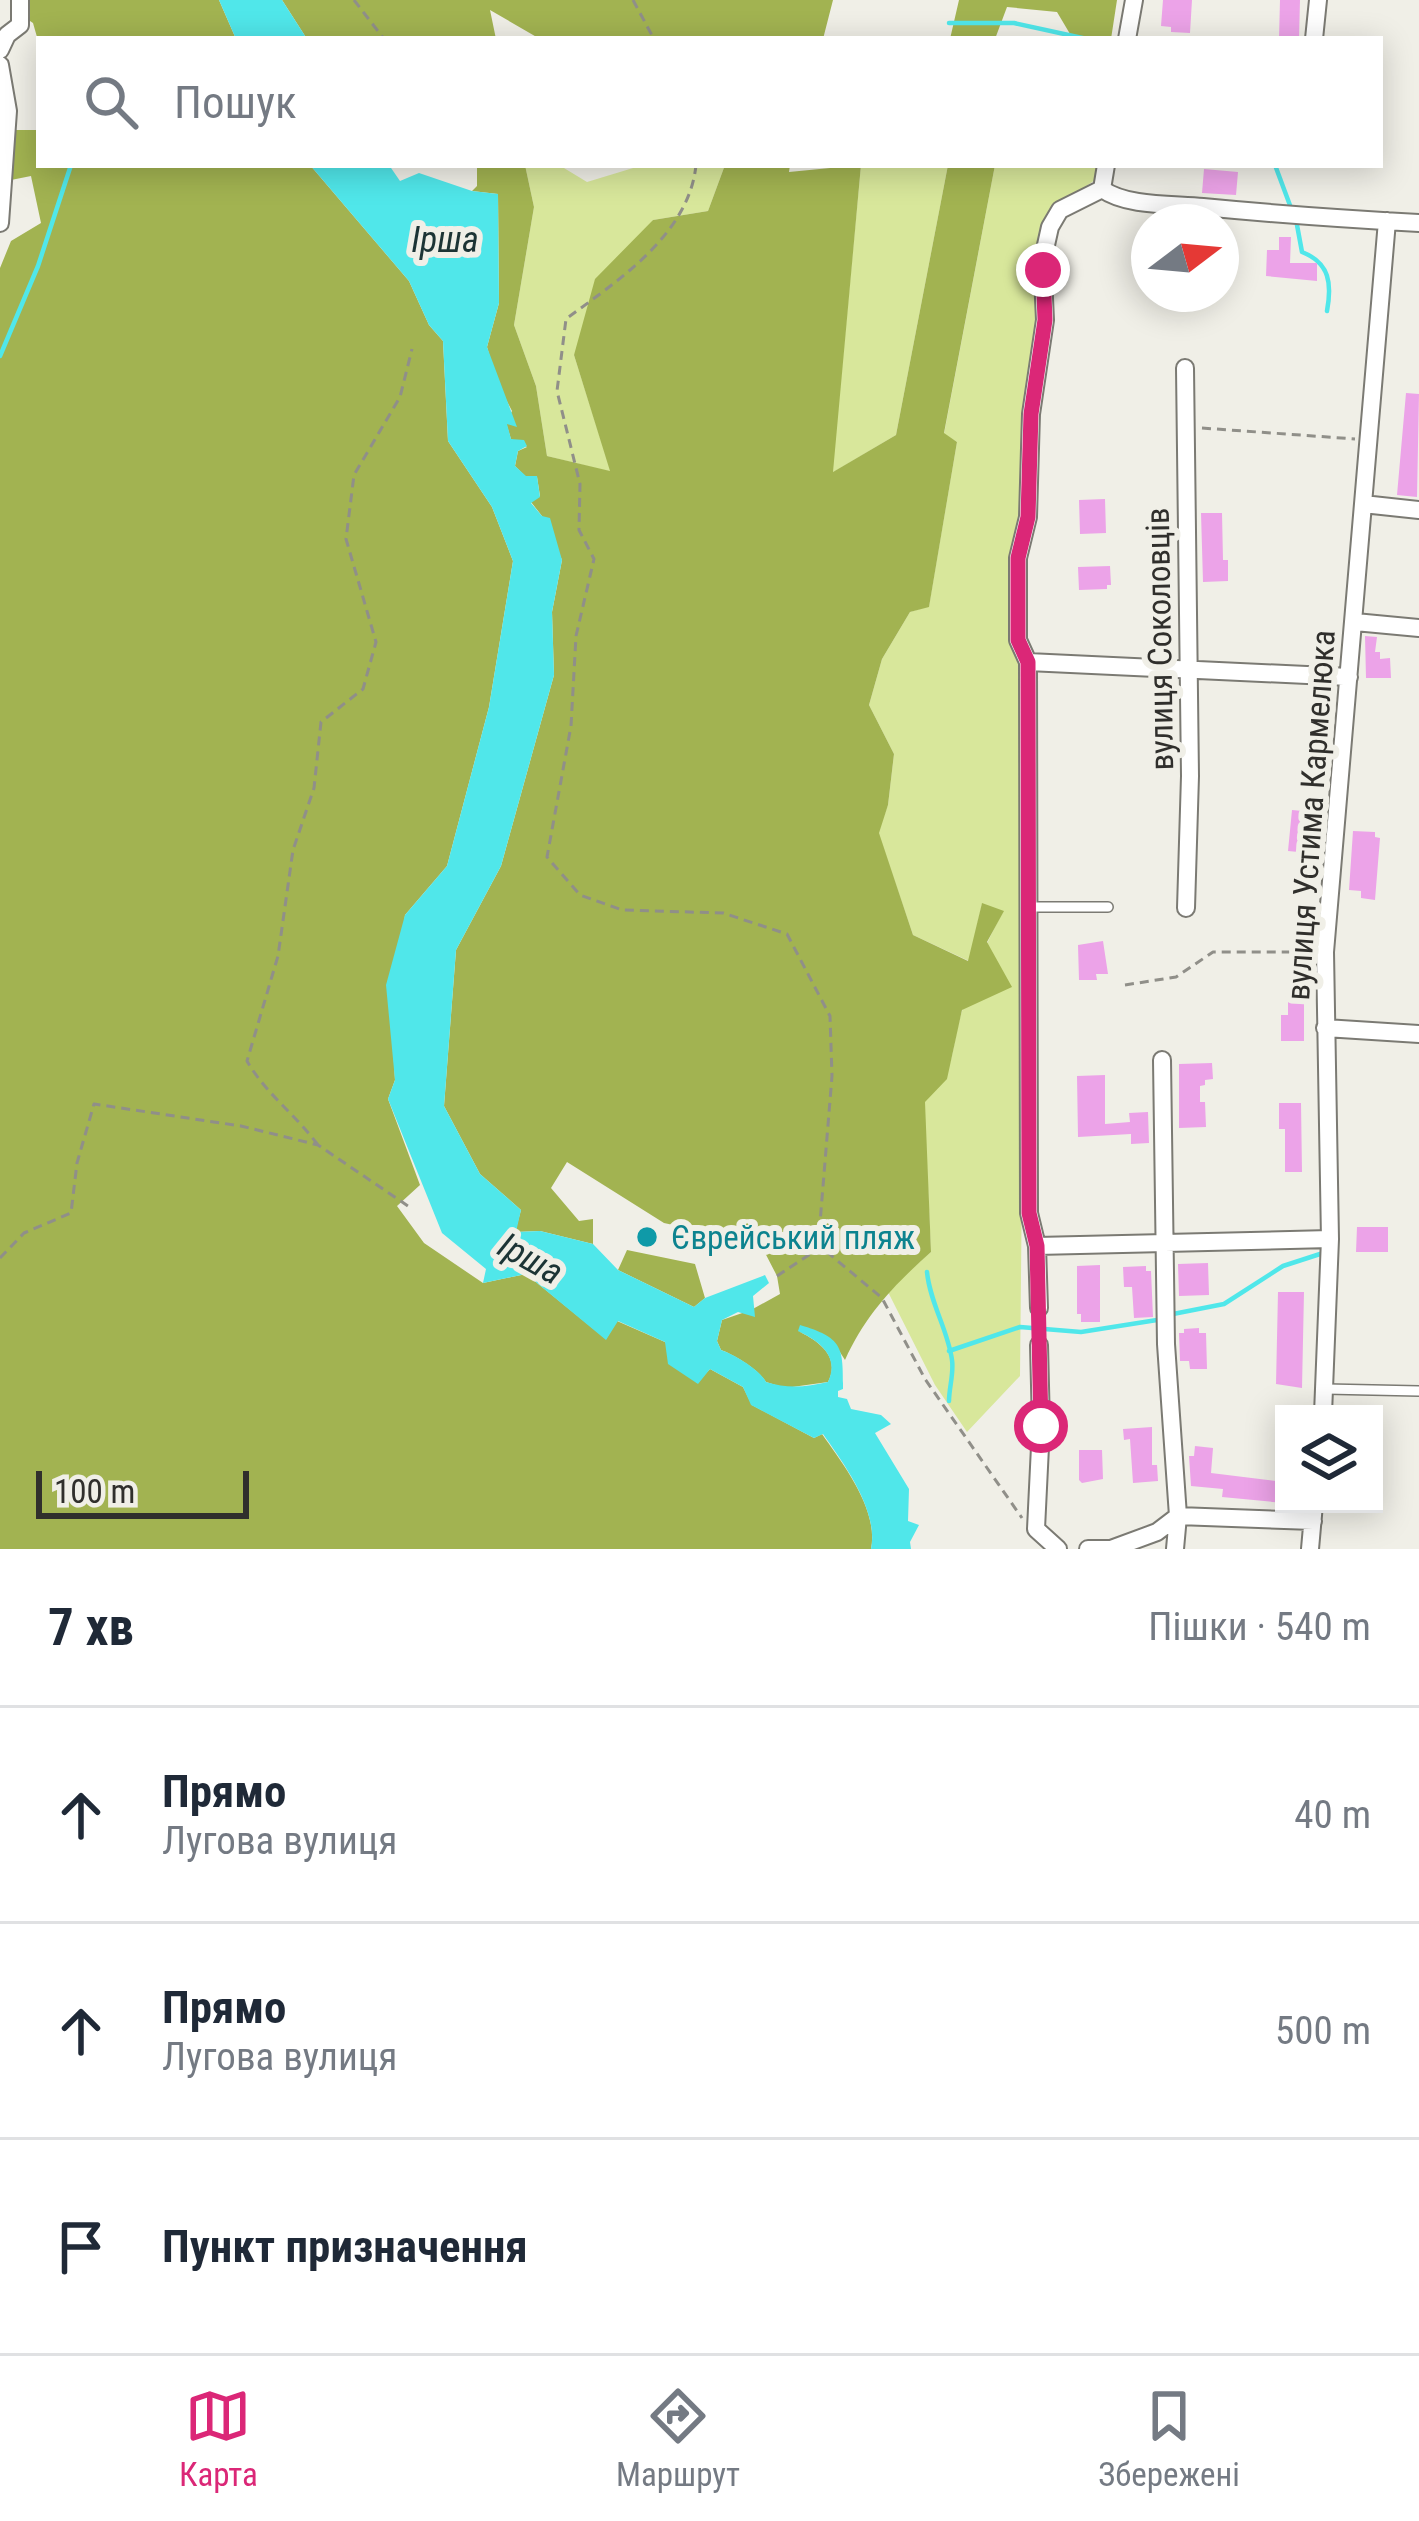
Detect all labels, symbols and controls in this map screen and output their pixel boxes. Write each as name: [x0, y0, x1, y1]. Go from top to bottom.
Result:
search box: [36, 36, 1383, 168]
icon: search: [78, 69, 144, 135]
text: Пошук: [174, 76, 297, 129]
north arrow: [1131, 204, 1239, 312]
water label: Ірша: [411, 219, 479, 261]
route end: [1016, 243, 1070, 297]
street label: вулиця Соколовців: [1138, 507, 1181, 771]
street label: вулиця Устима Кармелюка: [1278, 629, 1343, 1001]
place label: Єврейський пляж: [671, 1218, 915, 1257]
water label: Ірша: [491, 1224, 570, 1294]
marker: Єврейський пляж: [634, 1224, 660, 1250]
route start: [1014, 1399, 1068, 1453]
map controls: [1275, 1405, 1383, 1513]
button: layers: [1275, 1405, 1383, 1513]
scale bar: [36, 1465, 249, 1518]
text: 100 m: [54, 1472, 135, 1511]
text: 7 хв: [48, 1598, 134, 1657]
text: Пішки · 540 m: [1148, 1604, 1371, 1650]
text: Прямо: [162, 1765, 286, 1818]
icon: ahead: [48, 1782, 114, 1848]
text: 40 m: [1294, 1792, 1371, 1838]
text: Лугова вулиця: [162, 1818, 397, 1864]
text: Прямо: [162, 1981, 286, 2034]
icon: ahead: [48, 1998, 114, 2064]
text: 500 m: [1275, 2008, 1371, 2054]
text: Лугова вулиця: [162, 2034, 397, 2080]
icon: arrive: [48, 2214, 114, 2280]
text: Пункт призначення: [162, 2220, 528, 2273]
tab: Карта: [179, 2383, 258, 2494]
tab: Маршрут: [616, 2383, 740, 2494]
tab: Збережені: [1098, 2383, 1240, 2494]

